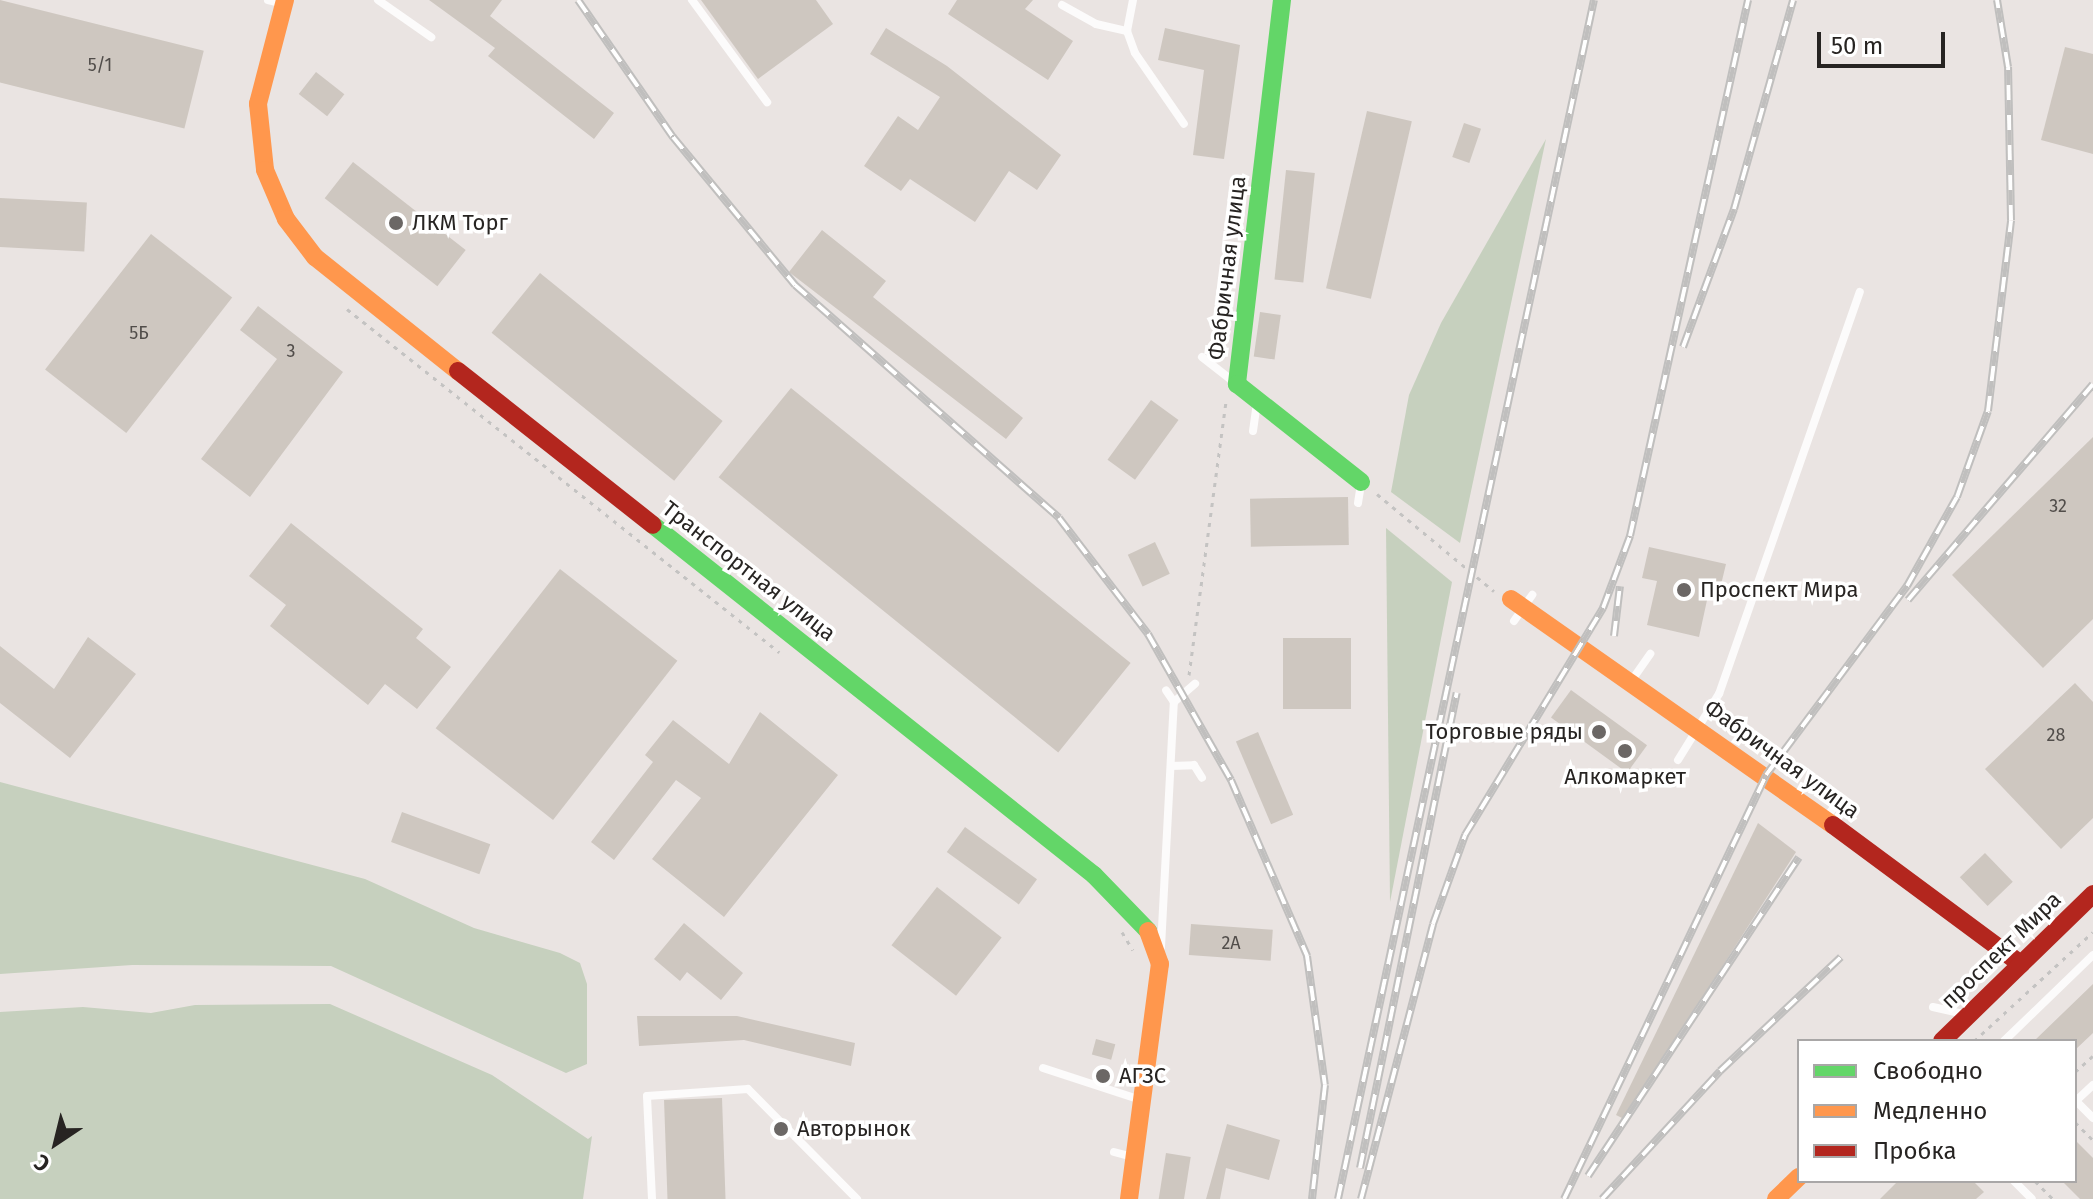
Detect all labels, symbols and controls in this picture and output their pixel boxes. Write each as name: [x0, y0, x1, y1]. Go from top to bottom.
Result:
scale bar: [1821, 16, 1949, 66]
text: 50 m: [1831, 32, 1883, 60]
house number: 5/1: [88, 54, 112, 76]
street label: Фабричная улица: [1203, 174, 1251, 362]
place label: ЛКМ Торг: [412, 210, 508, 236]
marker: ЛКМ Торг: [387, 214, 405, 232]
house number: 5Б: [129, 322, 149, 344]
house number: 3: [287, 340, 295, 362]
street label: Транспортная улица: [657, 495, 841, 647]
house number: 32: [2049, 495, 2067, 517]
place label: Проспект Мира: [1700, 577, 1859, 603]
marker: Проспект Мира: [1675, 581, 1693, 599]
street label: Фабричная улица: [1699, 694, 1865, 824]
place label: Торговые ряды: [1425, 719, 1583, 745]
marker: Торговые ряды: [1590, 723, 1608, 741]
house number: 28: [2047, 724, 2065, 746]
marker: Алкомаркет: [1616, 742, 1634, 760]
place label: Алкомаркет: [1564, 764, 1686, 790]
street label: проспект Мира: [1935, 886, 2067, 1014]
house number: 2А: [1221, 932, 1241, 954]
legend: [1797, 1039, 2077, 1183]
text: Свободно: [1873, 1057, 1983, 1085]
place label: АГЗС: [1119, 1063, 1166, 1089]
marker: АГЗС: [1094, 1067, 1112, 1085]
text: Медленно: [1873, 1097, 1987, 1125]
north arrow: [16, 1103, 96, 1183]
place label: Авторынок: [797, 1116, 910, 1142]
marker: Авторынок: [772, 1120, 790, 1138]
text: Пробка: [1873, 1137, 1957, 1165]
text: С: [29, 1148, 55, 1178]

